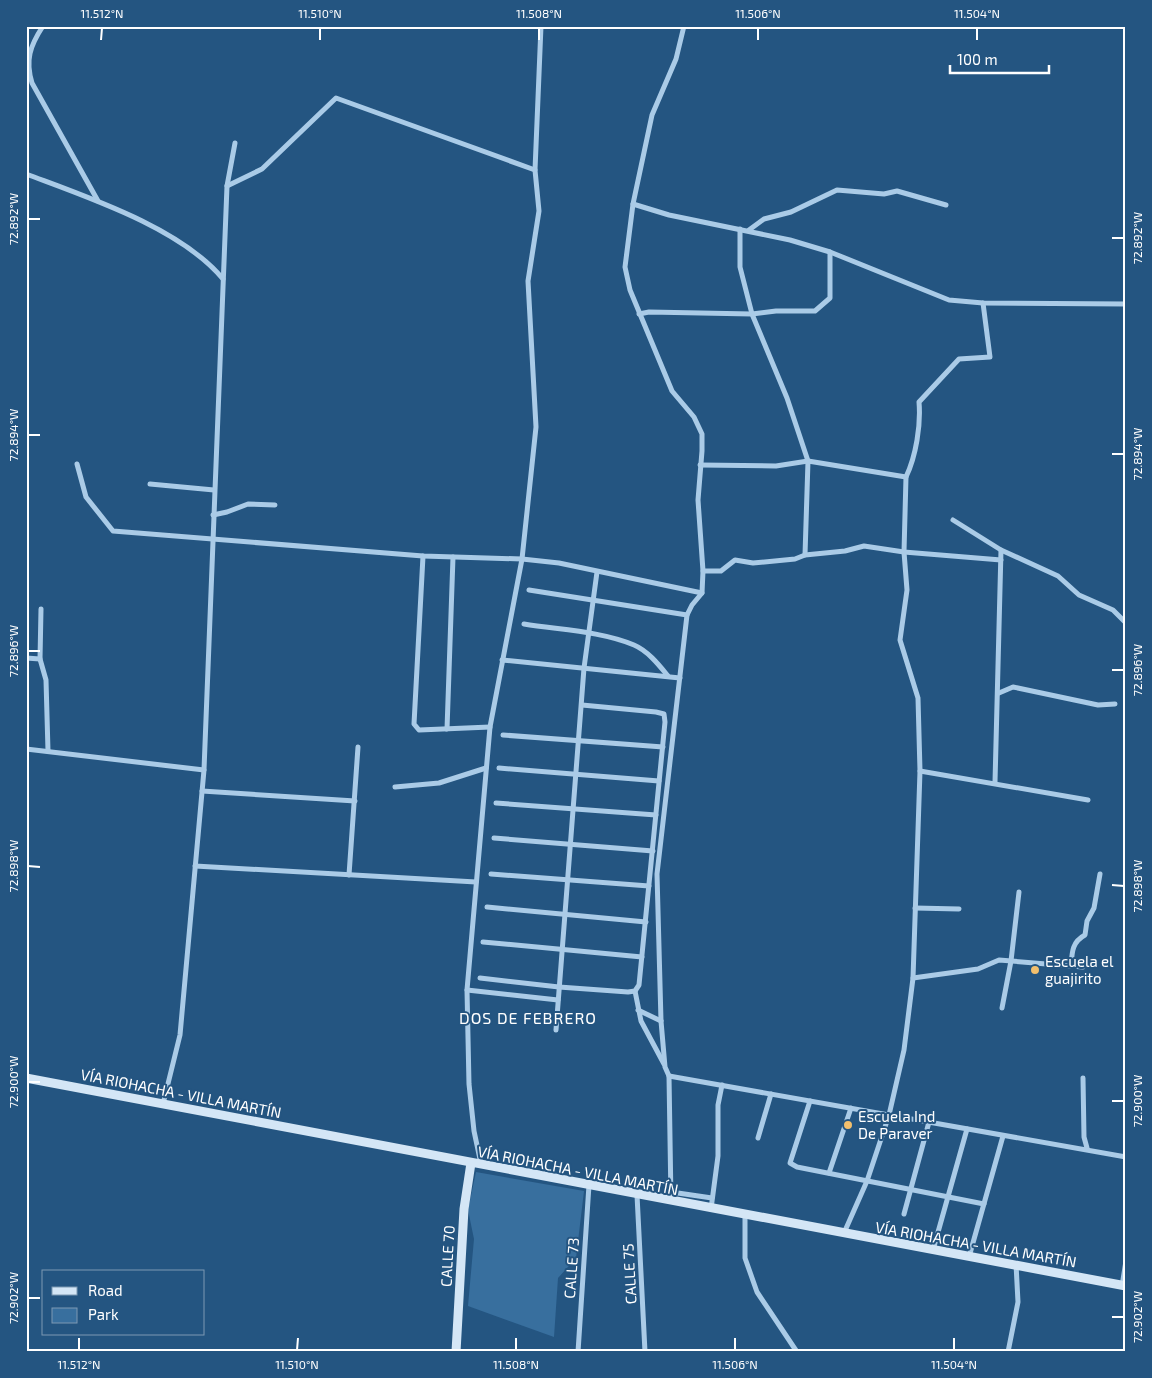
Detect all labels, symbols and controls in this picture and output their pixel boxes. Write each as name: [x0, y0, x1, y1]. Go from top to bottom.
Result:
text: 11.512°N: [80, 6, 124, 20]
text: 11.510°N: [298, 6, 342, 20]
text: 11.508°N: [516, 6, 562, 20]
text: 11.506°N: [735, 6, 781, 20]
text: 11.504°N: [954, 6, 1000, 20]
scale bar: [950, 42, 1048, 74]
text: 100 m: [957, 50, 998, 68]
text: 72.892°W: [6, 193, 20, 245]
text: 72.892°W: [1130, 212, 1144, 264]
text: 72.894°W: [6, 409, 20, 461]
text: 72.894°W: [1130, 428, 1144, 480]
text: 72.896°W: [6, 625, 20, 677]
text: 72.896°W: [1130, 644, 1144, 696]
text: 72.898°W: [6, 840, 20, 892]
text: 72.898°W: [1130, 860, 1144, 912]
place label: Escuela el guajirito: [1045, 952, 1114, 988]
marker: Escuela el guajirito: [1029, 964, 1041, 976]
district label: DOS DE FEBRERO: [459, 1008, 597, 1027]
text: 72.900°W: [6, 1056, 20, 1108]
street label: VÍA RIOHACHA - VILLA MARTÍN: [79, 1065, 283, 1121]
text: 72.900°W: [1130, 1075, 1144, 1127]
place label: Escuela Ind De Paraver: [858, 1107, 935, 1142]
marker: Escuela Ind De Paraver: [842, 1119, 854, 1131]
street label: VÍA RIOHACHA - VILLA MARTÍN: [476, 1142, 680, 1198]
street label: VÍA RIOHACHA - VILLA MARTÍN: [874, 1217, 1078, 1271]
street label: CALLE 70: [436, 1225, 458, 1287]
street label: CALLE 73: [560, 1237, 582, 1299]
street label: CALLE 75: [618, 1243, 640, 1305]
legend: [42, 1270, 205, 1336]
text: 72.902°W: [6, 1272, 20, 1324]
text: Road: [88, 1281, 123, 1299]
text: 72.902°W: [1130, 1291, 1144, 1343]
text: Park: [88, 1305, 119, 1323]
text: 11.512°N: [57, 1357, 101, 1371]
text: 11.510°N: [275, 1357, 319, 1371]
text: 11.508°N: [493, 1357, 539, 1371]
text: 11.506°N: [712, 1357, 758, 1371]
text: 11.504°N: [931, 1357, 977, 1371]

